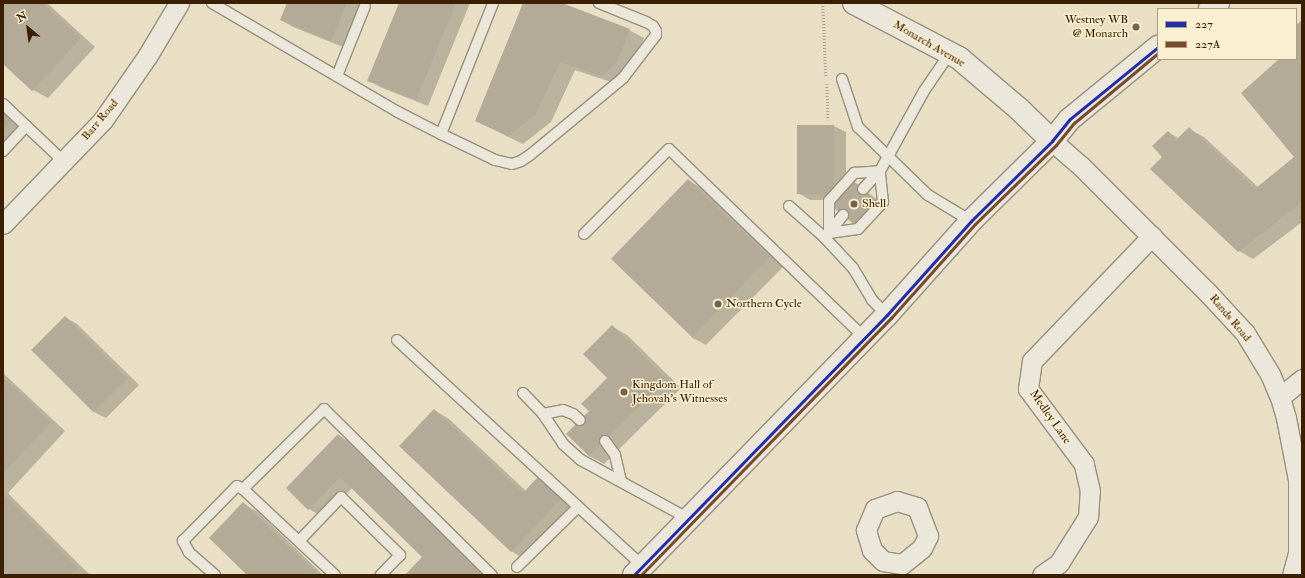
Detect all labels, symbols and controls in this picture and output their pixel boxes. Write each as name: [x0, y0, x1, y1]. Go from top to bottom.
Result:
north arrow: [8, 8, 48, 48]
legend: [1157, 8, 1297, 60]
text: N: [14, 9, 29, 25]
place label: Westney WB @ Monarch: [1065, 13, 1128, 41]
street label: Monarch Avenue: [890, 17, 968, 71]
text: 227: [1195, 17, 1213, 32]
marker: Westney WB @ Monarch: [1131, 22, 1141, 32]
text: 227A: [1195, 37, 1220, 52]
street label: Barr Road: [79, 96, 121, 144]
place label: Shell: [862, 197, 886, 211]
marker: Shell: [849, 199, 859, 209]
street label: Rands Road: [1206, 291, 1254, 345]
place label: Northern Cycle: [726, 297, 802, 311]
marker: Northern Cycle: [713, 299, 723, 309]
place label: Kingdom Hall of Jehovah's Witnesses: [632, 378, 727, 406]
marker: Kingdom Hall of Jehovah's Witnesses: [619, 387, 629, 397]
street label: Medley Lane: [1026, 387, 1074, 447]

